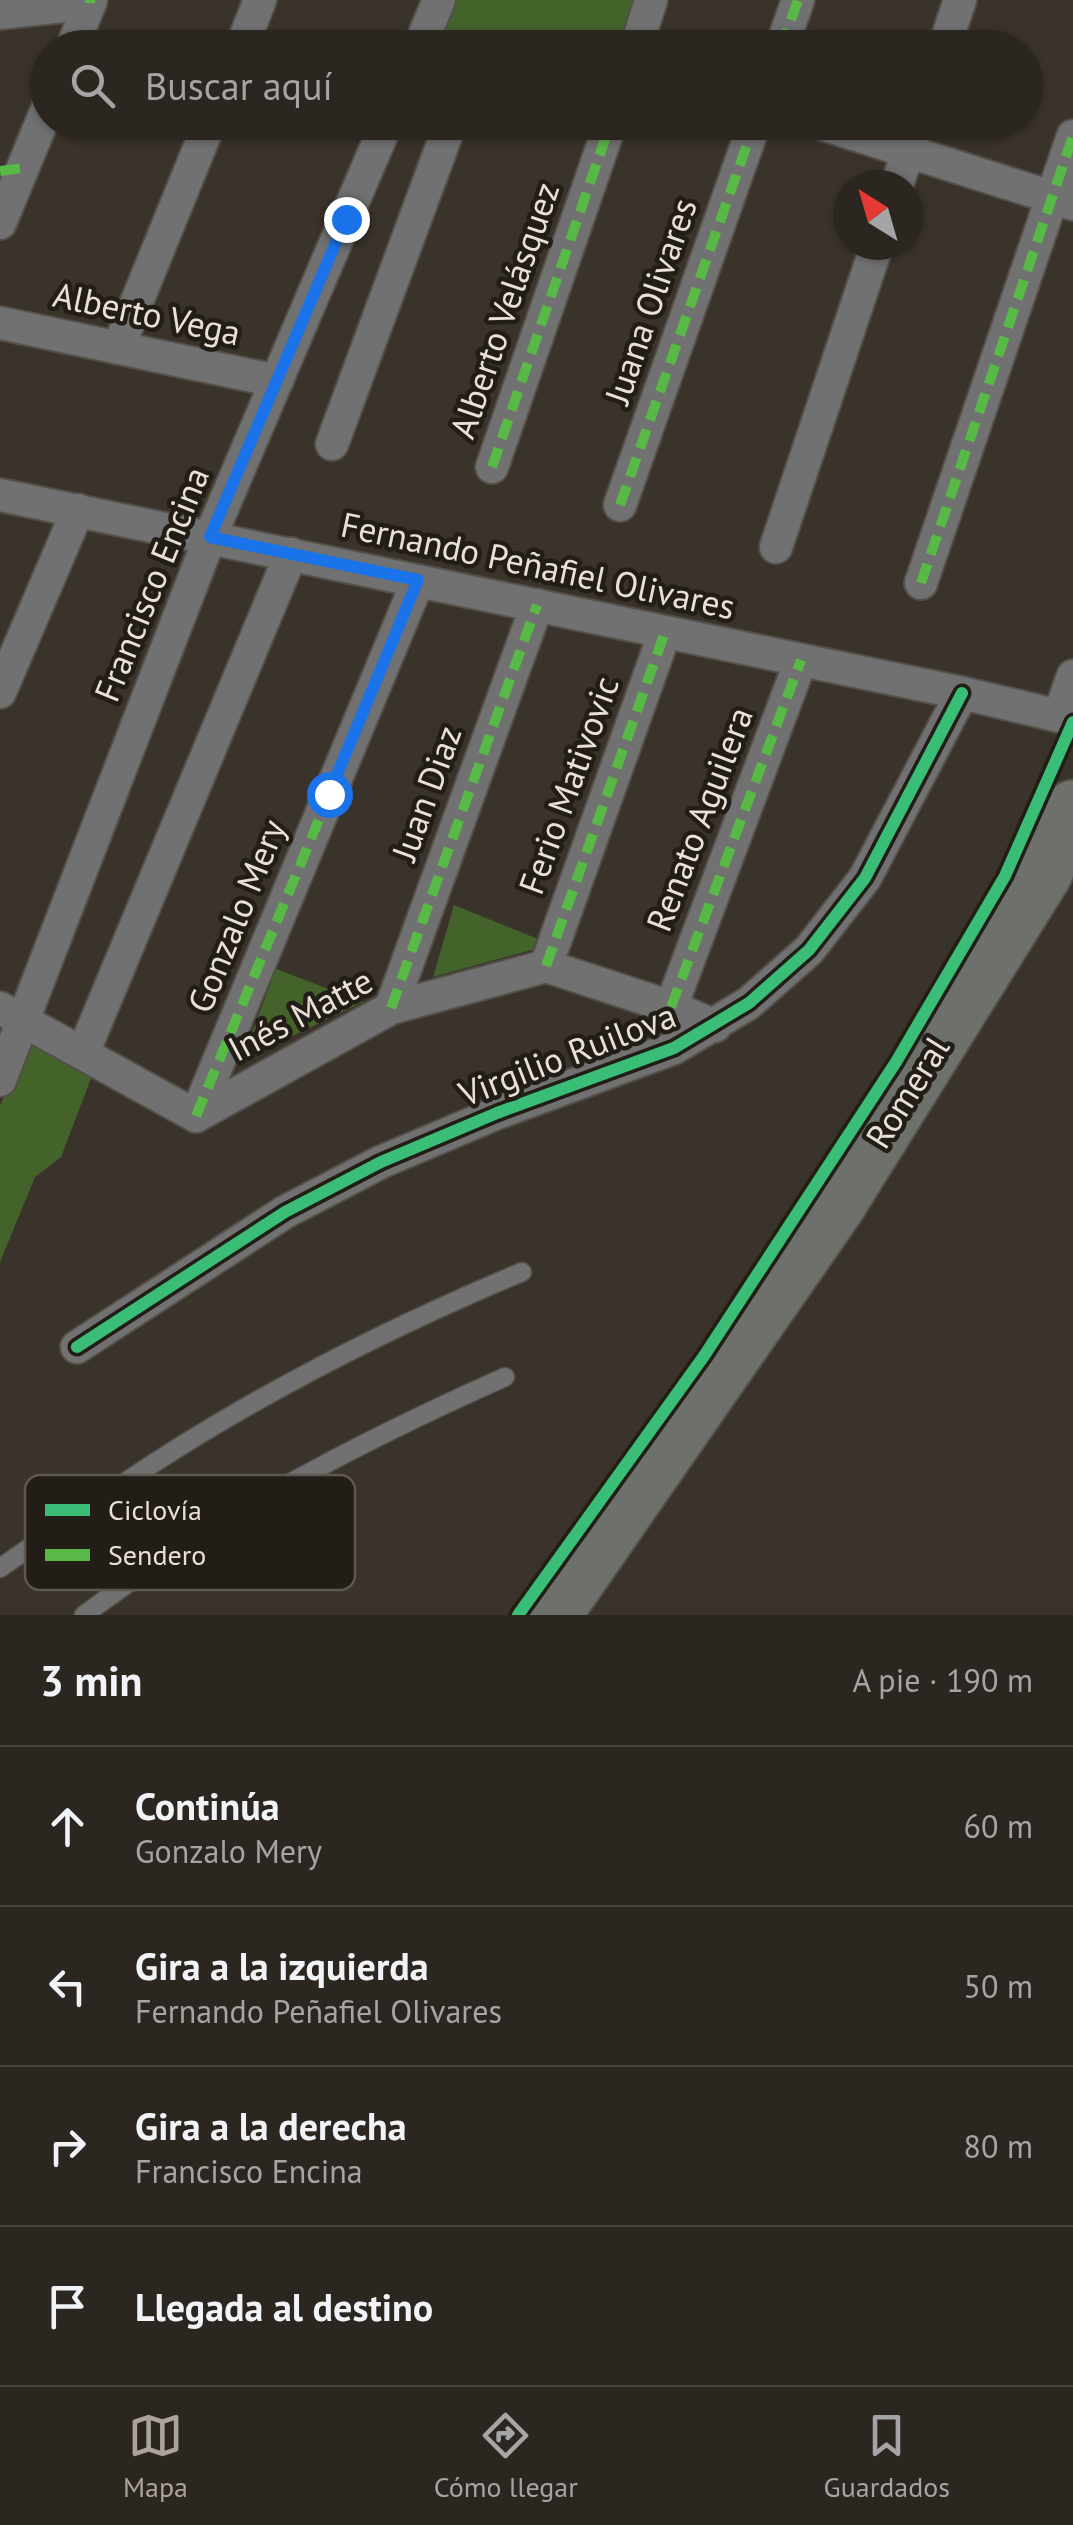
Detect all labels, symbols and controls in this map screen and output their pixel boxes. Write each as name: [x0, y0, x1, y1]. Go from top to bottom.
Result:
search box: [30, 30, 1043, 140]
icon: search: [65, 58, 120, 113]
text: Buscar aquí: [145, 61, 333, 110]
north arrow: [833, 170, 923, 260]
street label: Alberto Velásquez: [439, 176, 569, 444]
street label: Juana Olivares: [593, 192, 707, 412]
route end: [324, 197, 370, 243]
street label: Alberto Vega: [49, 271, 245, 355]
street label: Francisco Encina: [83, 460, 219, 708]
street label: Fernando Peñafiel Olivares: [337, 501, 739, 629]
street label: Ferio Mativovic: [507, 670, 629, 900]
street label: Renato Aguilera: [635, 700, 763, 938]
street label: Juan Diaz: [380, 719, 472, 869]
route start: [307, 772, 353, 818]
street label: Gonzalo Mery: [176, 813, 296, 1019]
street label: Inés Matte: [220, 957, 380, 1071]
street label: Virgilio Ruilova: [451, 992, 682, 1117]
street label: Romeral: [855, 1027, 959, 1157]
legend: [25, 1475, 355, 1590]
text: Ciclovía: [108, 1491, 202, 1528]
text: Sendero: [108, 1536, 206, 1573]
text: 3 min: [40, 1653, 142, 1708]
text: A pie · 190 m: [852, 1659, 1033, 1701]
text: Continúa: [135, 1781, 279, 1830]
icon: ahead: [40, 1799, 95, 1854]
text: 60 m: [964, 1805, 1033, 1847]
text: Gonzalo Mery: [135, 1830, 322, 1872]
text: Gira a la izquierda: [135, 1941, 429, 1990]
icon: left: [40, 1959, 95, 2014]
text: 50 m: [964, 1965, 1033, 2007]
text: Fernando Peñafiel Olivares: [135, 1990, 502, 2032]
text: Gira a la derecha: [135, 2101, 407, 2150]
icon: right: [40, 2119, 95, 2174]
text: 80 m: [964, 2125, 1033, 2167]
text: Francisco Encina: [135, 2150, 363, 2192]
icon: arrive: [40, 2279, 95, 2334]
text: Llegada al destino: [135, 2282, 433, 2331]
tab: Mapa: [123, 2408, 188, 2505]
tab: Cómo llegar: [434, 2408, 578, 2505]
tab: Guardados: [824, 2408, 950, 2505]

